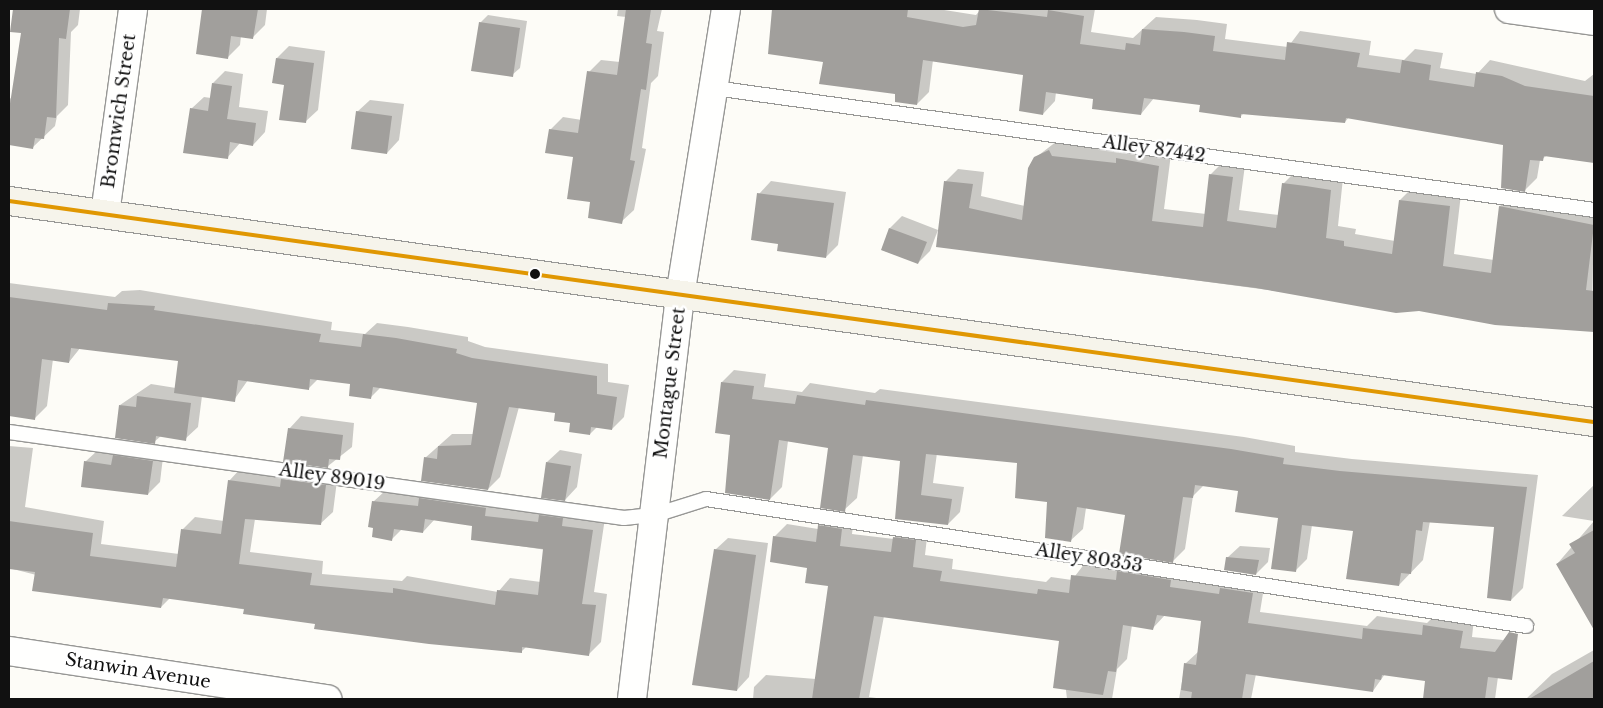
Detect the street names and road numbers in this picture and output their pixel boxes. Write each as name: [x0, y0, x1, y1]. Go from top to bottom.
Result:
street label: Bromwich Street: [97, 32, 141, 190]
street label: Alley 87442: [1101, 131, 1207, 167]
street label: Montague Street: [650, 306, 690, 460]
street label: Alley 89019: [277, 459, 387, 495]
street label: Alley 80353: [1034, 539, 1144, 577]
street label: Stanwin Avenue: [63, 649, 213, 693]

